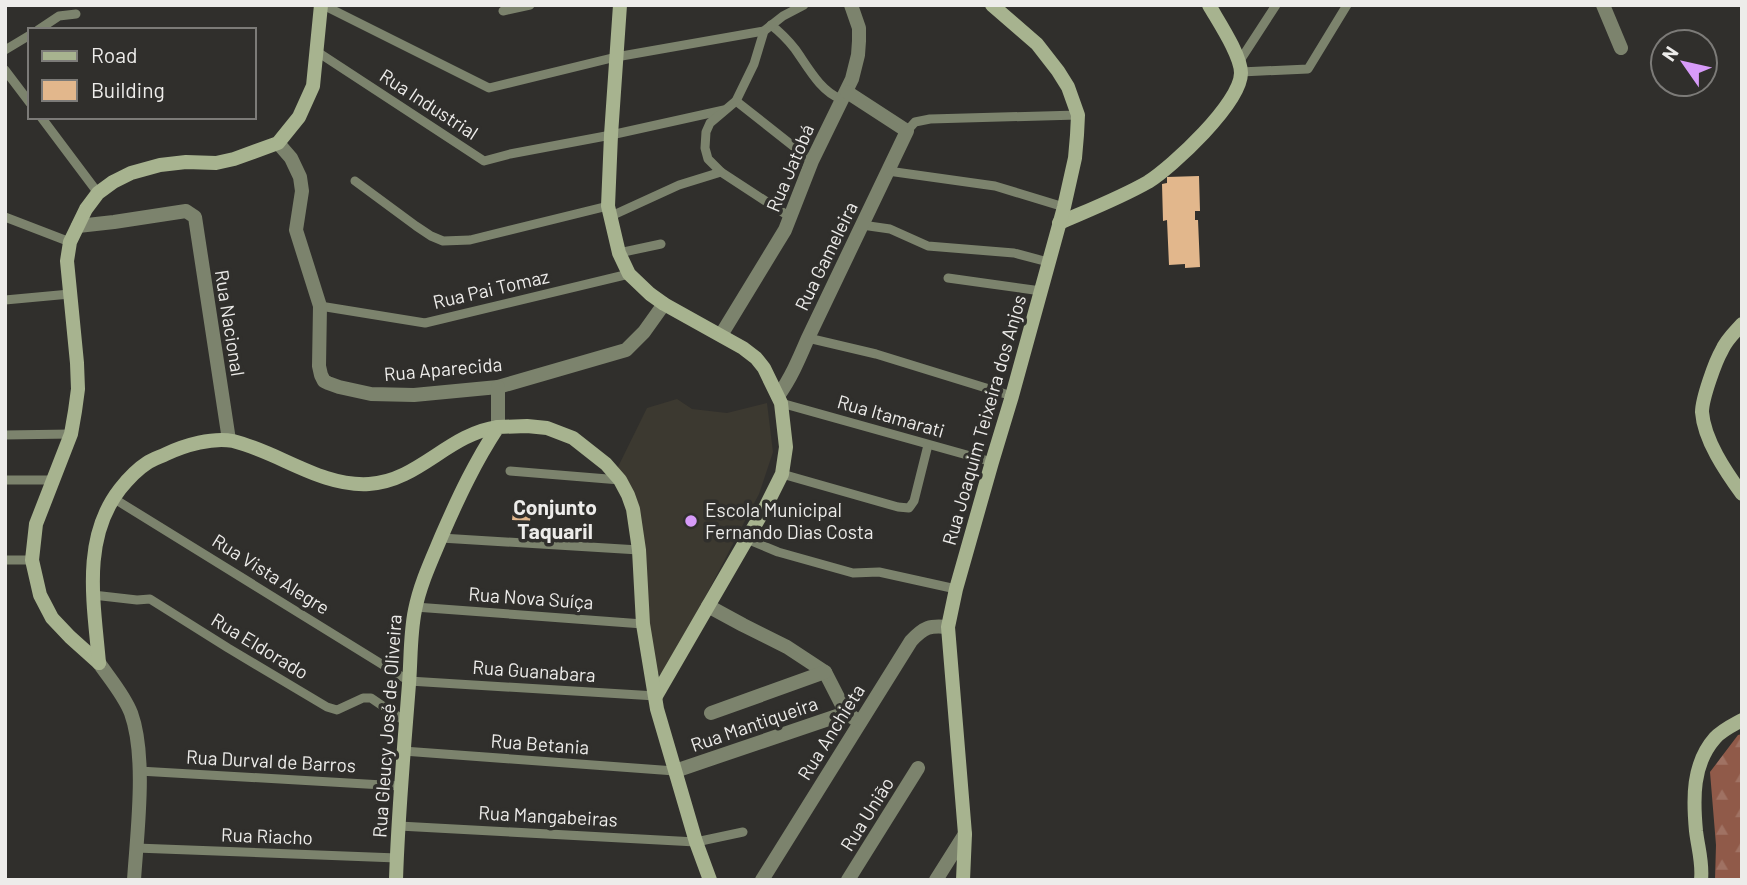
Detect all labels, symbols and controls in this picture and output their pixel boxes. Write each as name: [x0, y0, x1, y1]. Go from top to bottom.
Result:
legend: [28, 28, 256, 119]
north arrow: [1649, 28, 1719, 98]
text: Road: [91, 42, 137, 67]
text: N: [1656, 42, 1683, 65]
street label: Rua Industrial: [376, 63, 483, 144]
text: Building: [91, 77, 165, 102]
street label: Rua Jatobá: [761, 121, 818, 215]
street label: Rua Gameleira: [789, 198, 862, 314]
street label: Rua Pai Tomaz: [431, 264, 551, 313]
street label: Rua Nacional: [211, 268, 250, 378]
street label: Rua Joaquim Teixeira dos Anjos: [937, 292, 1030, 548]
street label: Rua Aparecida: [383, 352, 503, 385]
street label: Rua Itamarati: [835, 389, 947, 442]
district label: Conjunto Taquaril: [513, 494, 597, 543]
place label: Escola Municipal Fernando Dias Costa: [705, 498, 874, 543]
marker: Escola Municipal Fernando Dias Costa: [683, 513, 699, 529]
street label: Rua Vista Alegre: [208, 528, 334, 619]
street label: Rua Nova Suíça: [468, 582, 594, 613]
street label: Rua Eldorado: [208, 608, 313, 684]
street label: Rua Gleucy José de Oliveira: [367, 613, 406, 838]
street label: Rua Guanabara: [472, 655, 596, 686]
street label: Rua Anchieta: [792, 680, 869, 784]
street label: Rua Mantiqueira: [687, 691, 820, 756]
street label: Rua Betania: [490, 729, 590, 758]
street label: Rua Durval de Barros: [185, 745, 357, 776]
street label: Rua União: [835, 773, 898, 855]
street label: Rua Mangabeiras: [478, 800, 618, 831]
street label: Rua Riacho: [221, 822, 313, 849]

